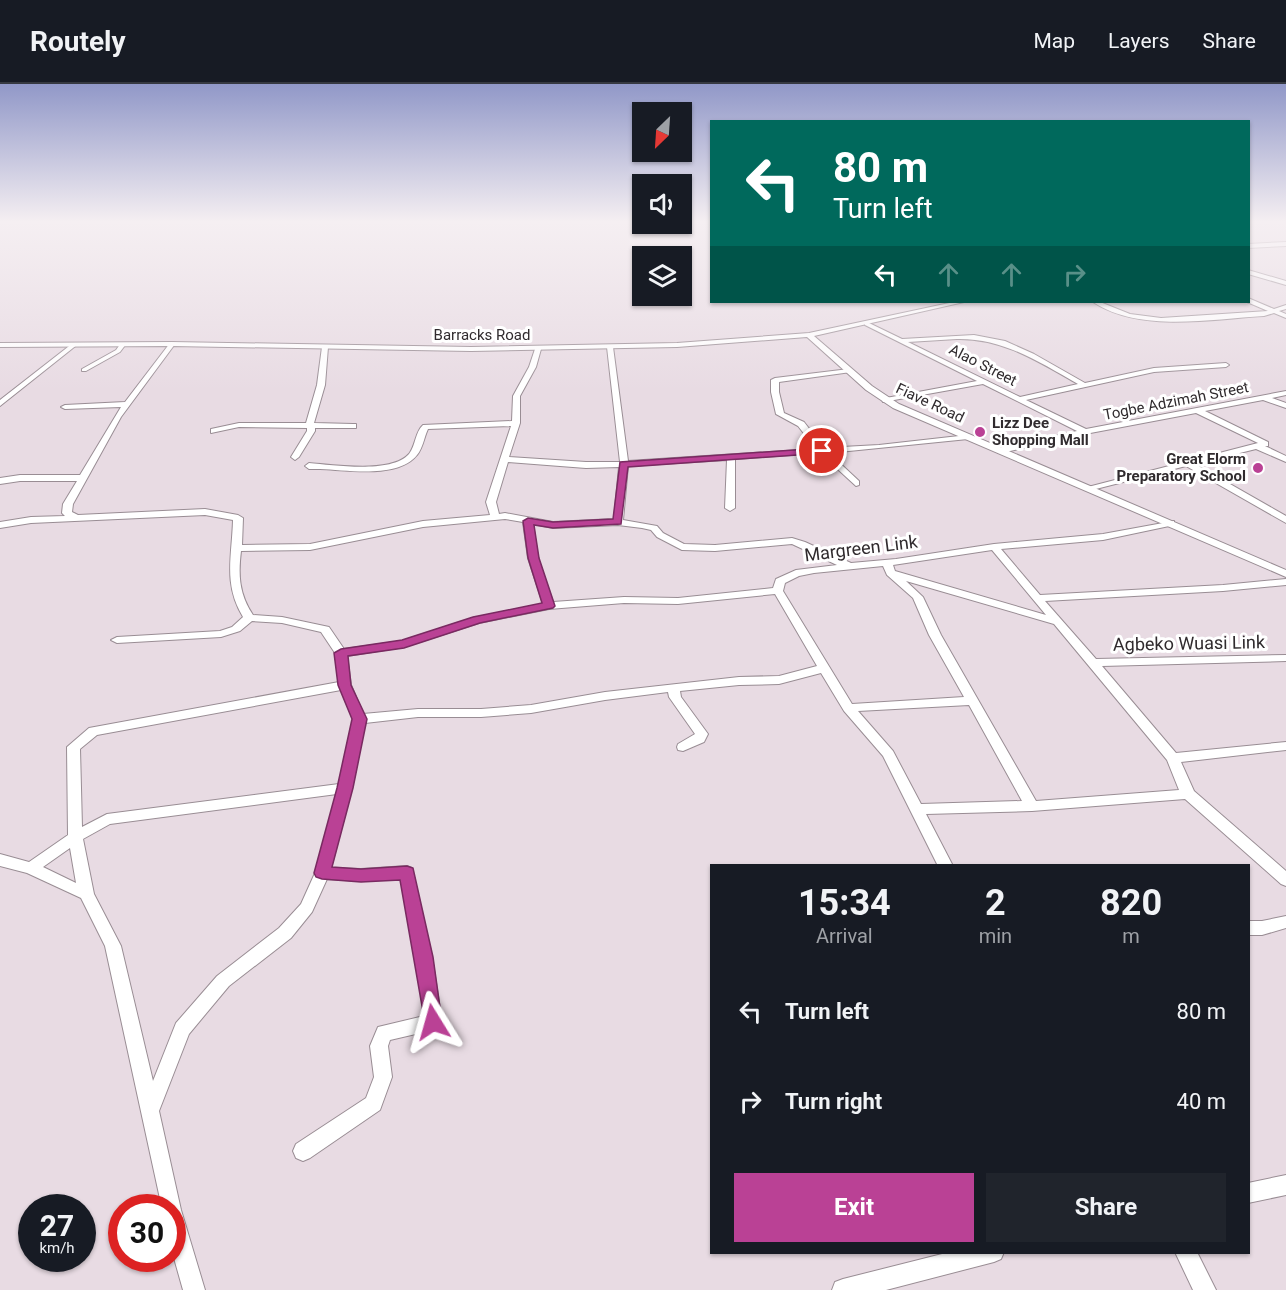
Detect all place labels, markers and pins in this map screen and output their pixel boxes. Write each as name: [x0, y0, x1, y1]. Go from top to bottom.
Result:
place label: Lizz Dee Shopping Mall: [992, 414, 1089, 449]
pin: [796, 425, 847, 476]
marker: Lizz Dee Shopping Mall: [973, 425, 987, 439]
place label: Great Elorm Preparatory School: [1117, 450, 1246, 485]
marker: Great Elorm Preparatory School: [1251, 461, 1265, 475]

